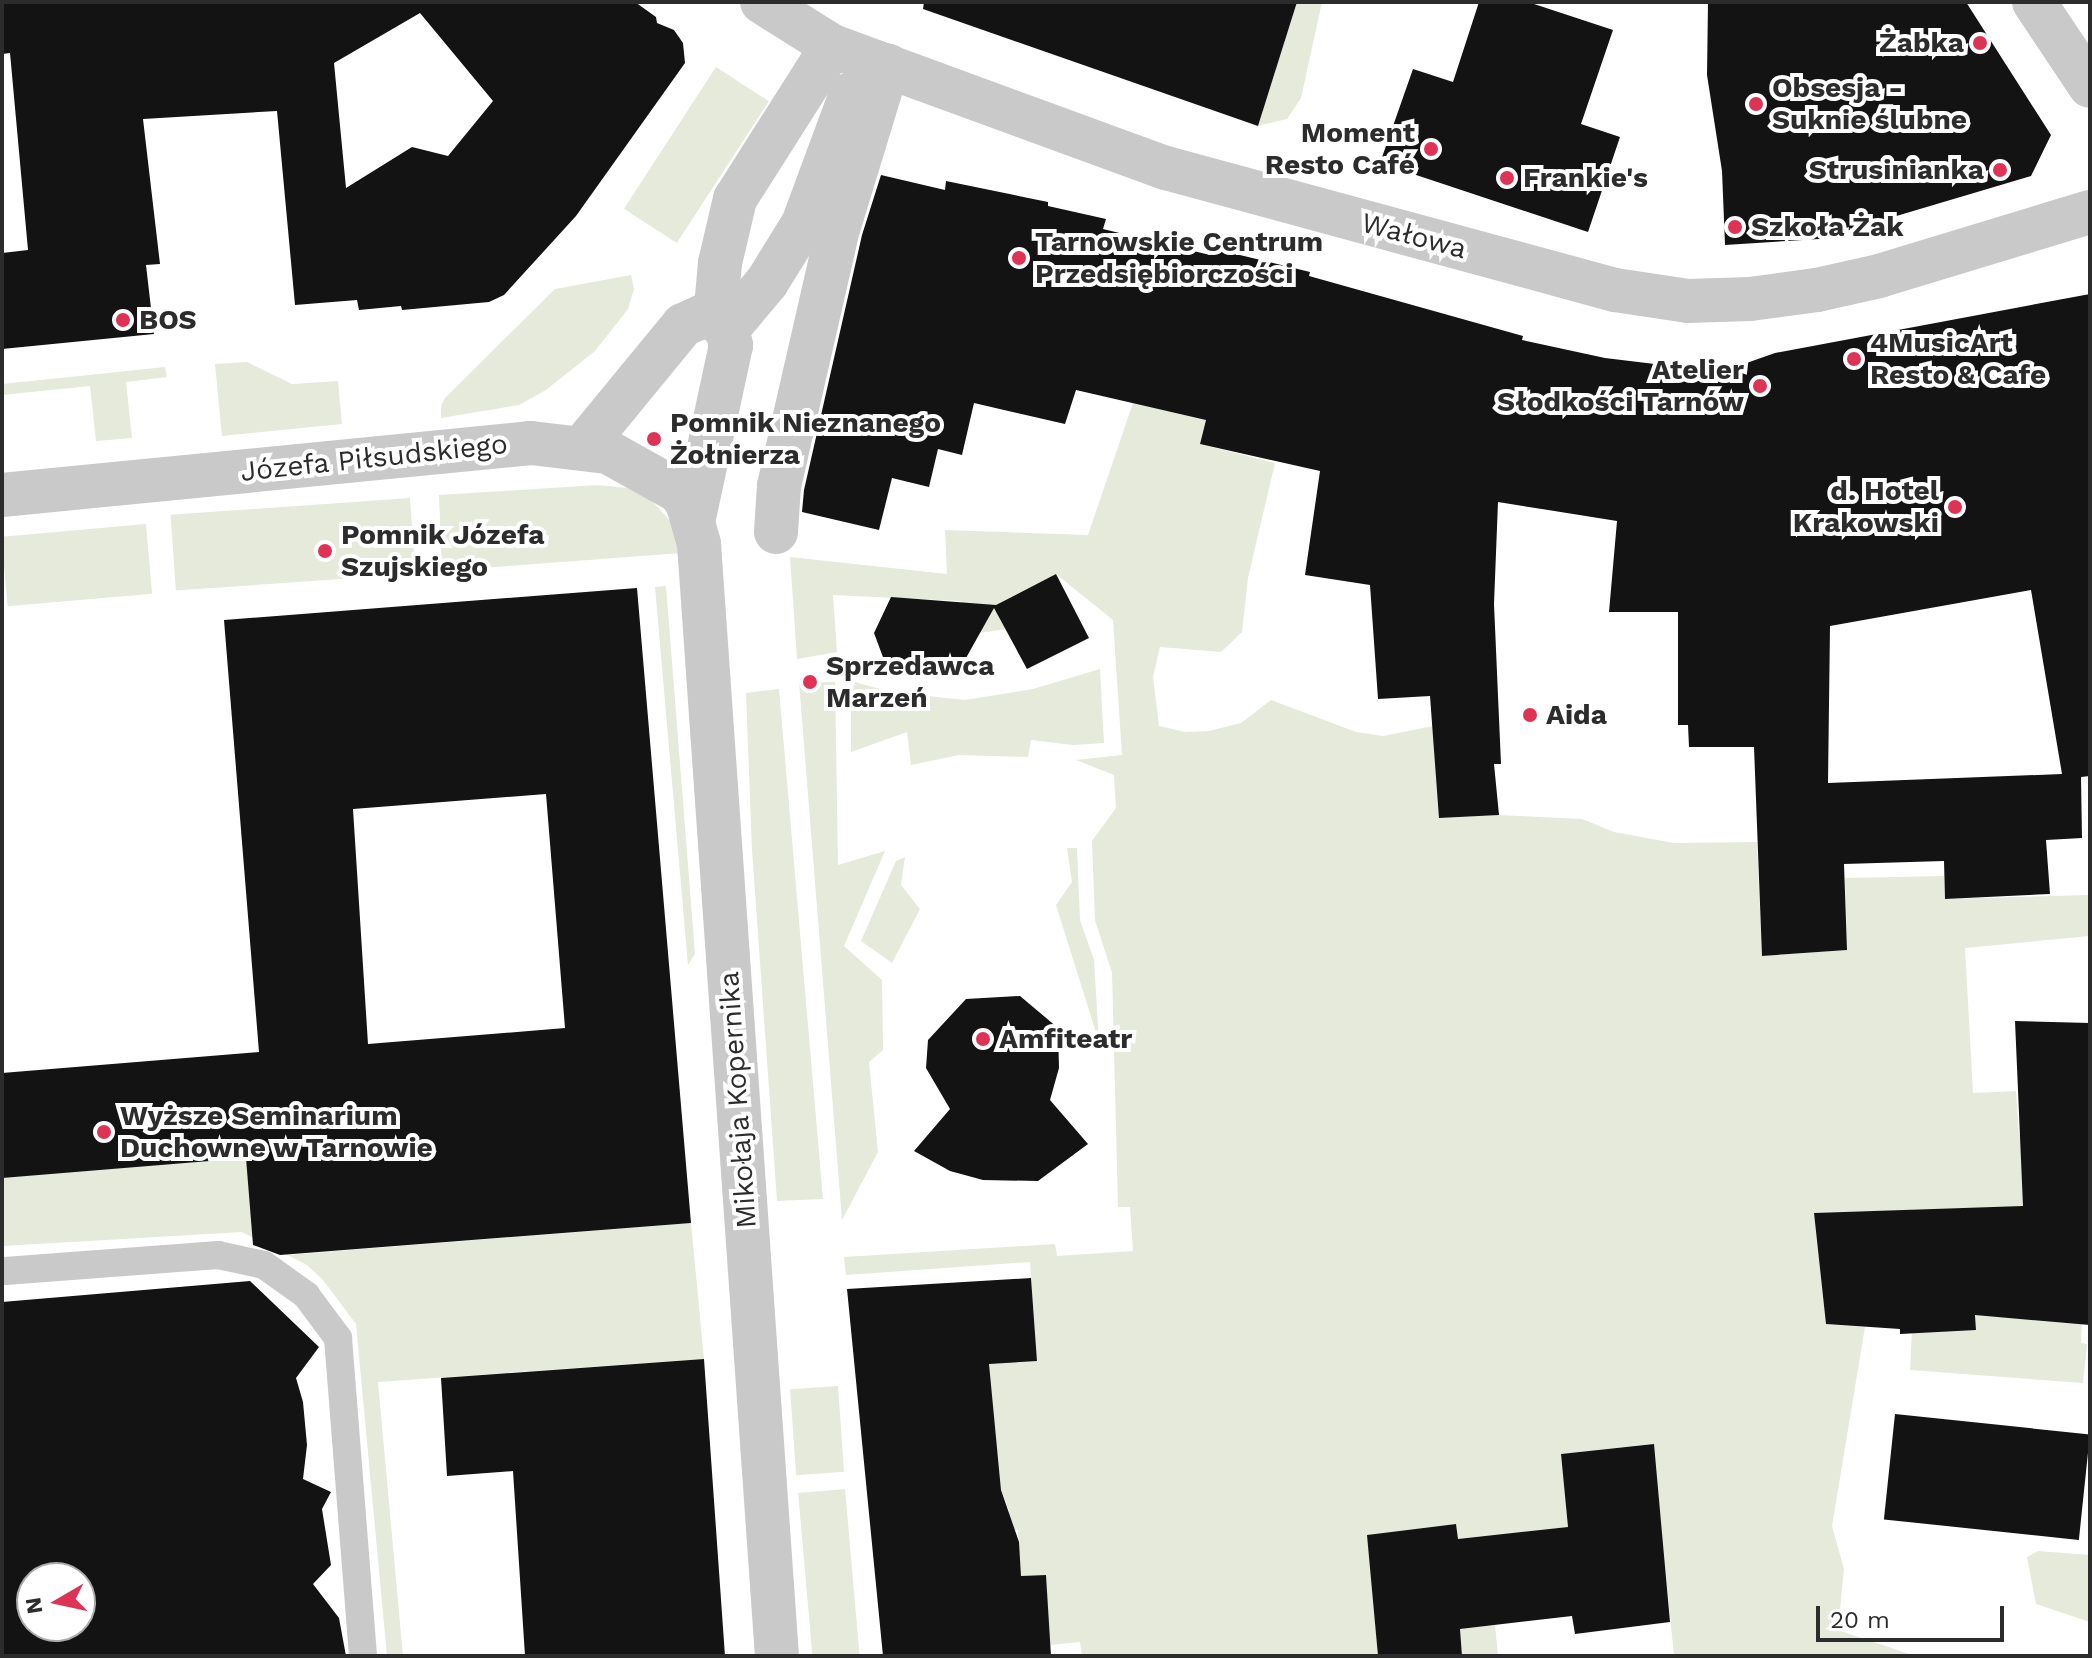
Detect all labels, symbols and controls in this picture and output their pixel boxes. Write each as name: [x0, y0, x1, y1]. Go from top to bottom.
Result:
place label: Żabka: [1879, 26, 1964, 60]
marker: Żabka: [1971, 34, 1989, 52]
place label: Obsesja - Suknie ślubne: [1772, 71, 1967, 137]
marker: Obsesja - Suknie ślubne: [1747, 95, 1765, 113]
place label: Moment Resto Café: [1265, 116, 1415, 182]
marker: Moment Resto Café: [1422, 140, 1440, 158]
place label: Strusinianka: [1809, 153, 1984, 187]
place label: Frankie's: [1523, 161, 1648, 195]
marker: Strusinianka: [1991, 161, 2009, 179]
marker: Frankie's: [1498, 169, 1516, 187]
street label: Wałowa: [1358, 206, 1470, 266]
place label: Szkoła Żak: [1751, 210, 1904, 244]
marker: Szkoła Żak: [1726, 218, 1744, 236]
place label: Tarnowskie Centrum Przedsiębiorczości: [1035, 225, 1323, 291]
marker: Tarnowskie Centrum Przedsiębiorczości: [1010, 249, 1028, 267]
place label: BOS: [139, 303, 197, 337]
marker: BOS: [114, 311, 132, 329]
place label: 4MusicArt Resto & Cafe: [1870, 326, 2046, 392]
marker: 4MusicArt Resto & Cafe: [1845, 350, 1863, 368]
place label: Atelier Słodkości Tarnów: [1497, 353, 1744, 419]
marker: Atelier Słodkości Tarnów: [1751, 377, 1769, 395]
place label: Pomnik Nieznanego Żołnierza: [670, 406, 941, 472]
street label: Józefa Piłsudskiego: [238, 427, 510, 489]
marker: Pomnik Nieznanego Żołnierza: [645, 430, 663, 448]
place label: d. Hotel Krakowski: [1793, 474, 1939, 540]
marker: d. Hotel Krakowski: [1946, 498, 1964, 516]
place label: Pomnik Józefa Szujskiego: [341, 518, 545, 584]
marker: Pomnik Józefa Szujskiego: [316, 542, 334, 560]
place label: Sprzedawca Marzeń: [826, 649, 994, 715]
marker: Sprzedawca Marzeń: [801, 673, 819, 691]
place label: Aida: [1546, 698, 1607, 732]
marker: Aida: [1521, 706, 1539, 724]
street label: Mikołaja Kopernika: [712, 970, 764, 1230]
place label: Amfiteatr: [999, 1022, 1132, 1056]
marker: Amfiteatr: [974, 1030, 992, 1048]
place label: Wyższe Seminarium Duchowne w Tarnowie: [120, 1099, 434, 1165]
marker: Wyższe Seminarium Duchowne w Tarnowie: [95, 1123, 113, 1141]
north arrow: [16, 1562, 96, 1642]
scale bar: [1820, 1590, 2008, 1640]
text: N: [20, 1596, 47, 1616]
text: 20 m: [1830, 1606, 1890, 1634]

